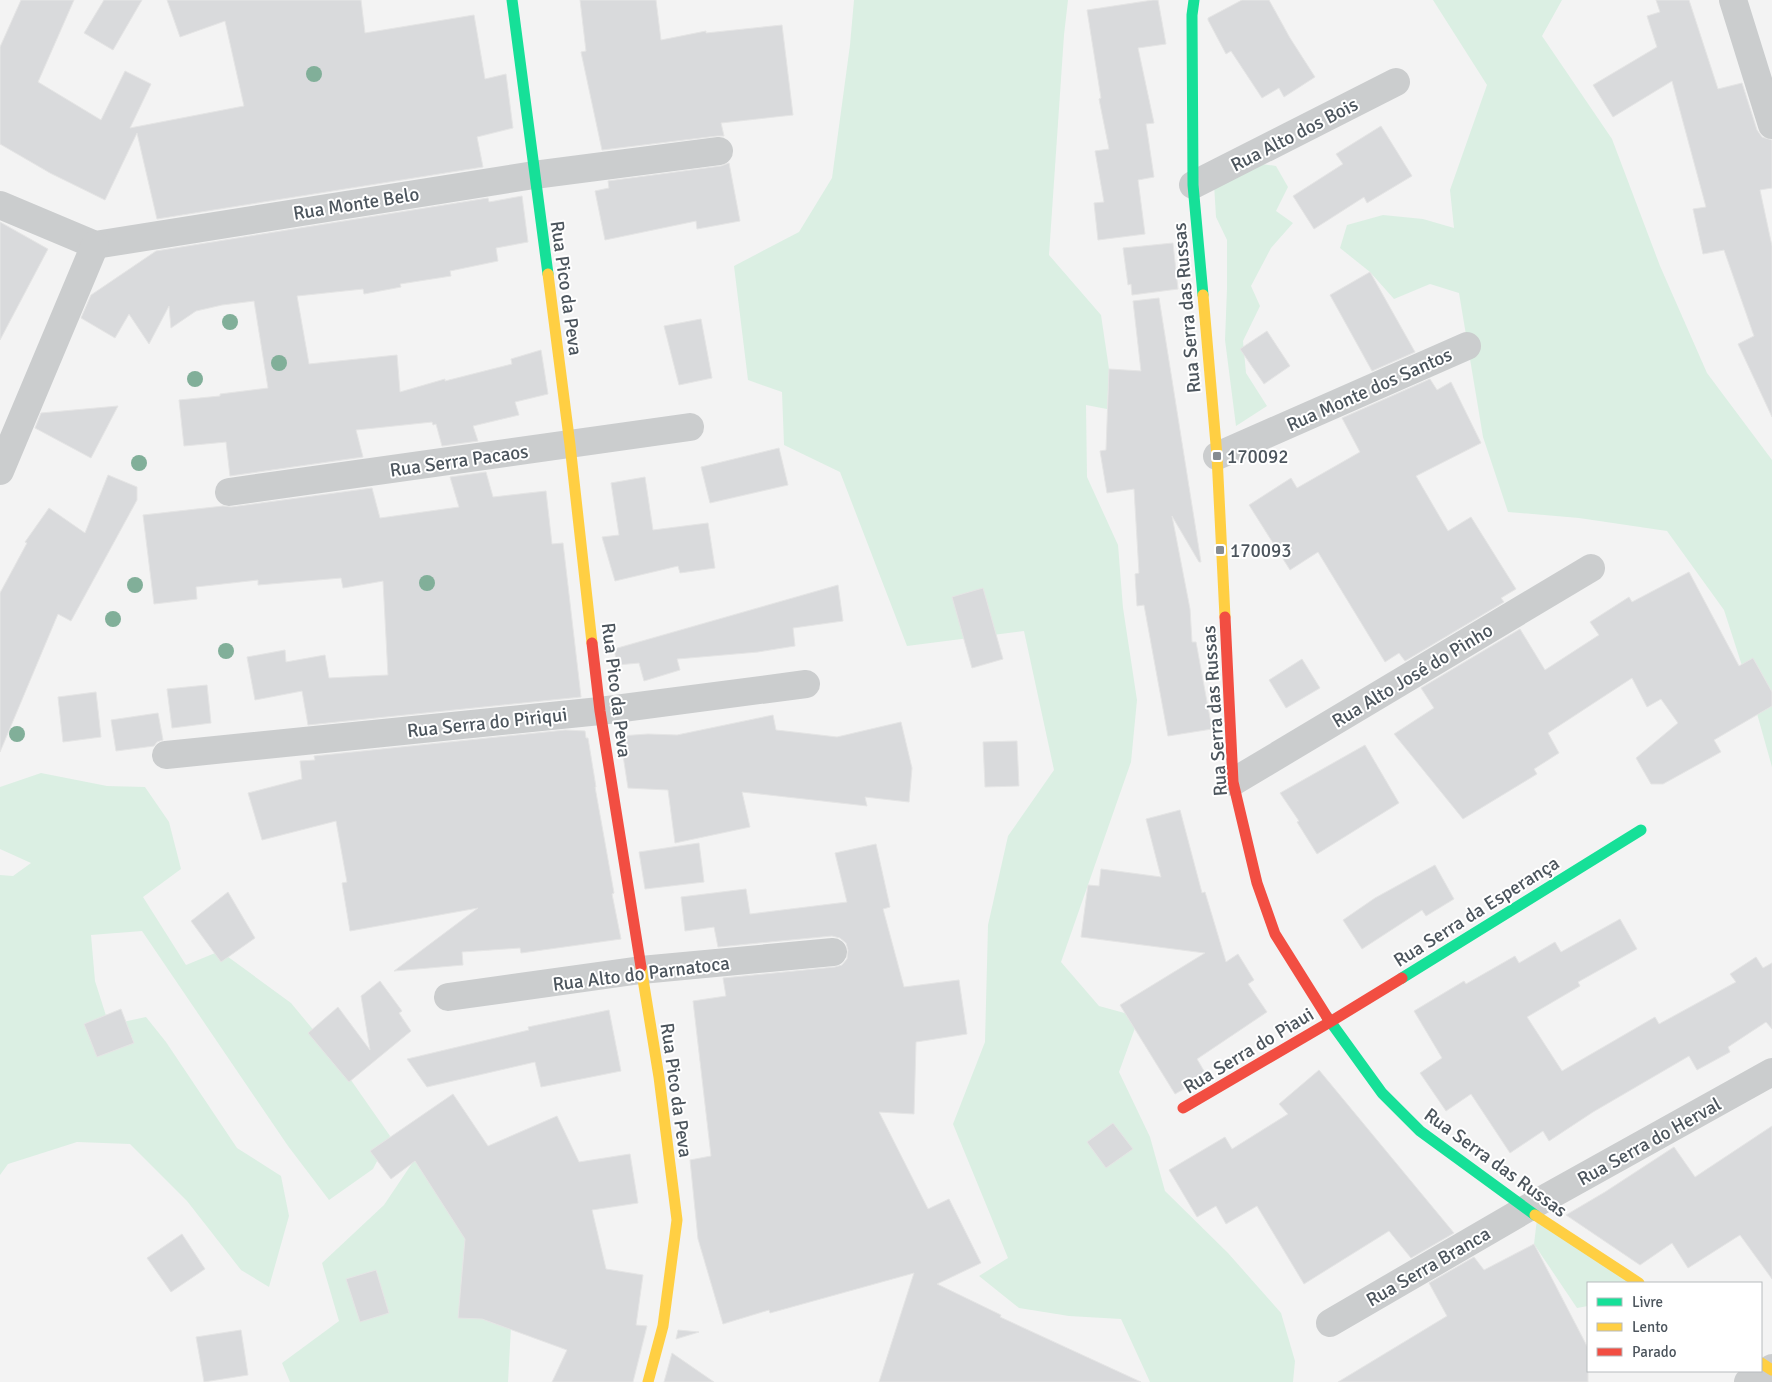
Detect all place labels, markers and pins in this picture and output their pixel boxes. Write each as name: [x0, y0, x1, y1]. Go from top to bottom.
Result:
place label: 170092: [1227, 445, 1289, 469]
marker: 170092: [1211, 450, 1223, 462]
place label: 170093: [1230, 539, 1292, 563]
marker: 170093: [1214, 544, 1226, 556]

